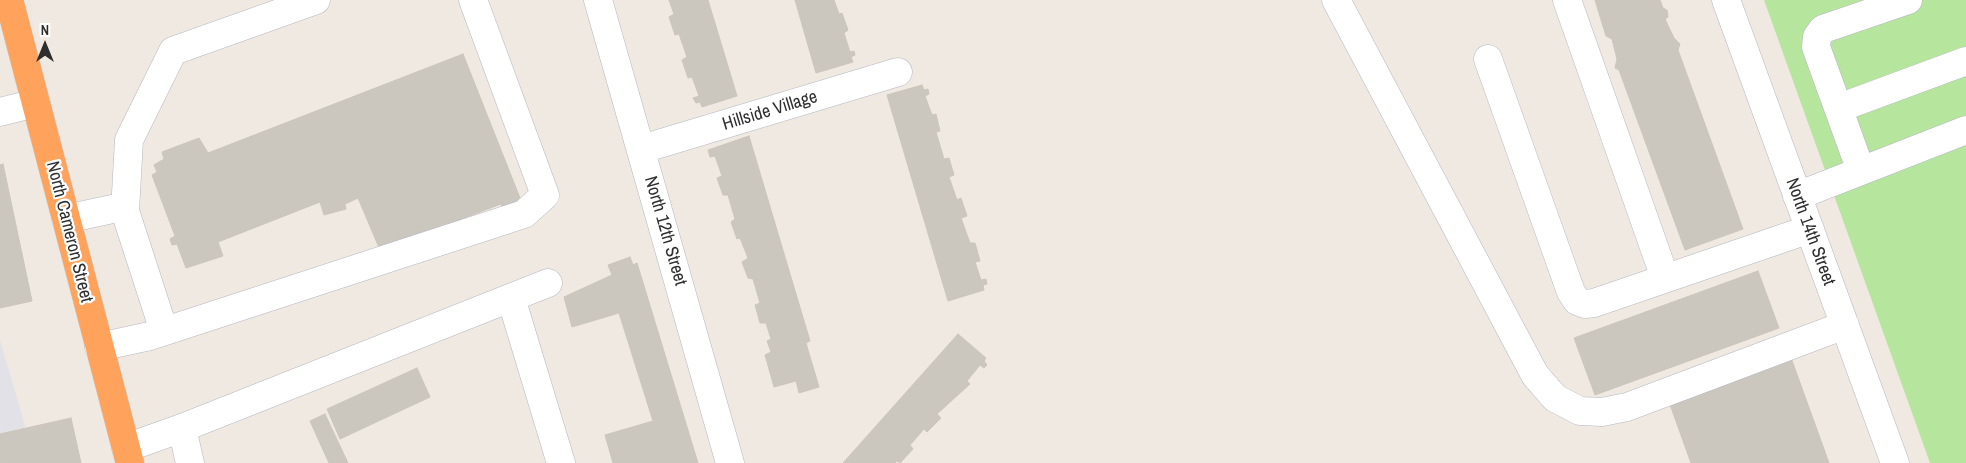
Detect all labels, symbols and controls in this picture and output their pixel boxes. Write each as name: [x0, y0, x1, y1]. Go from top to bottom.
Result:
north arrow: [20, 20, 70, 70]
text: N: [41, 21, 49, 39]
street label: Hillside Village: [720, 86, 820, 136]
street label: North Cameron Street: [41, 159, 97, 305]
street label: North 12th Street: [639, 174, 691, 288]
street label: North 14th Street: [1781, 175, 1839, 289]

